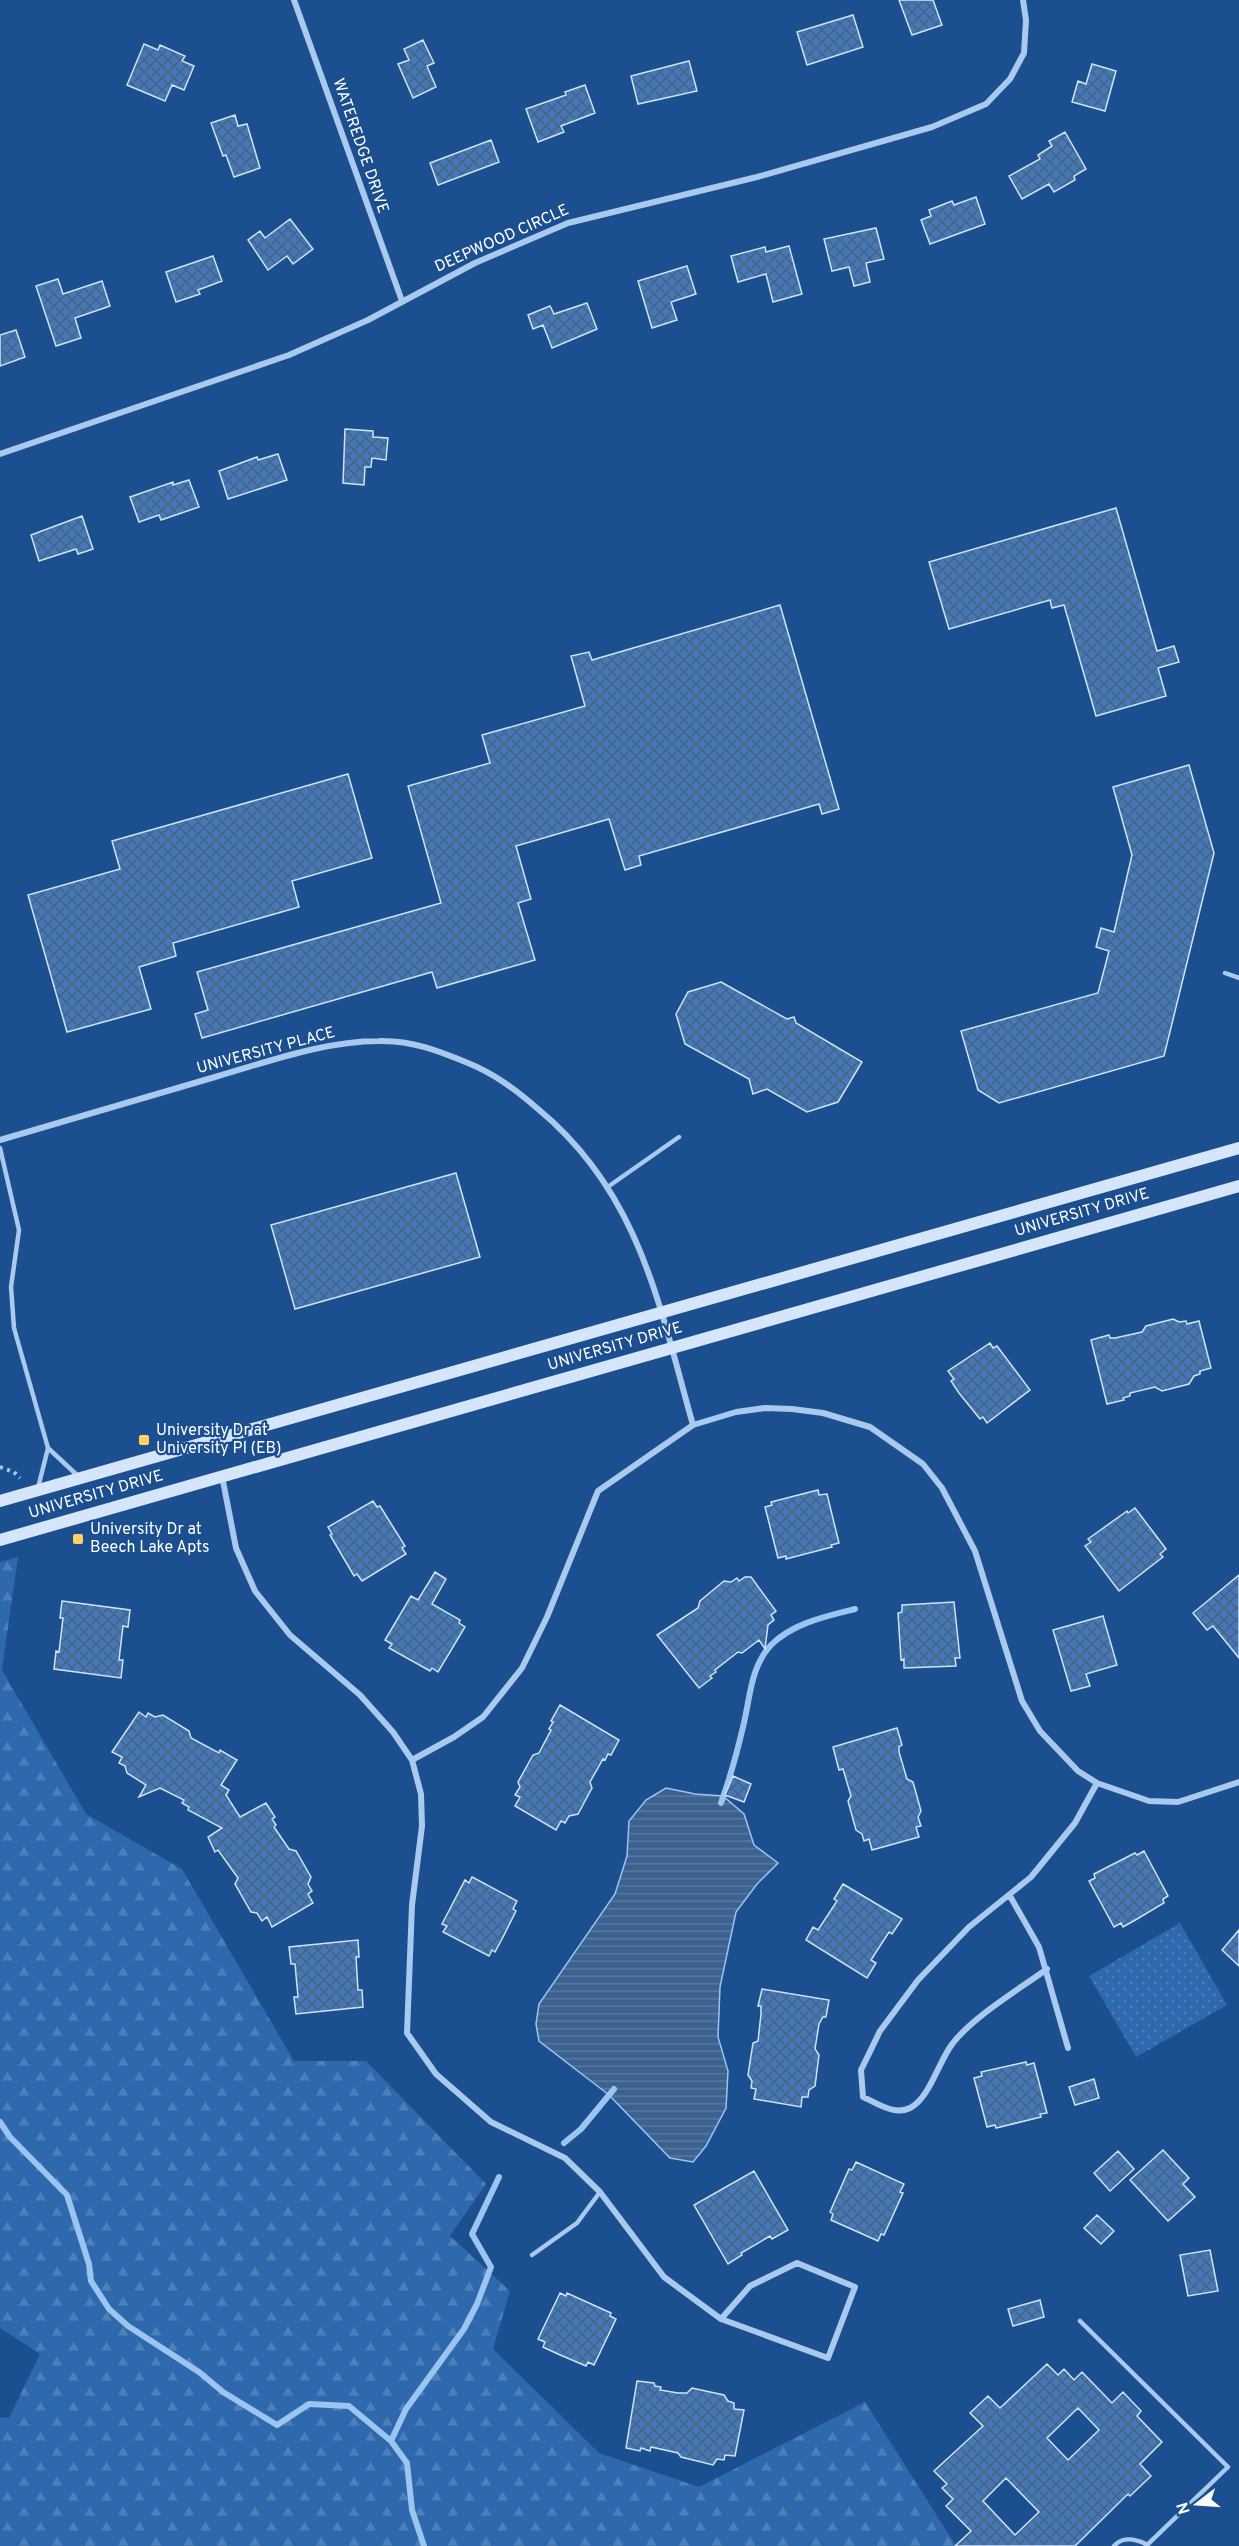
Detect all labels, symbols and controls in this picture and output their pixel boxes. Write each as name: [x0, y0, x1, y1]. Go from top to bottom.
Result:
street label: WATEREDGE DRIVE: [328, 76, 392, 216]
street label: DEEPWOOD CIRCLE: [432, 200, 572, 278]
street label: UNIVERSITY PLACE: [195, 1023, 337, 1079]
street label: UNIVERSITY DRIVE: [1012, 1184, 1152, 1242]
street label: UNIVERSITY DRIVE: [545, 1318, 685, 1376]
place label: University Dr at University Pl (EB): [156, 1421, 281, 1459]
marker: University Dr at University Pl (EB): [137, 1433, 151, 1447]
street label: UNIVERSITY DRIVE: [26, 1466, 166, 1524]
place label: University Dr at Beech Lake Apts: [90, 1520, 209, 1558]
marker: University Dr at Beech Lake Apts: [71, 1532, 85, 1546]
north arrow: [1167, 2474, 1227, 2534]
text: N: [1173, 2499, 1196, 2516]

